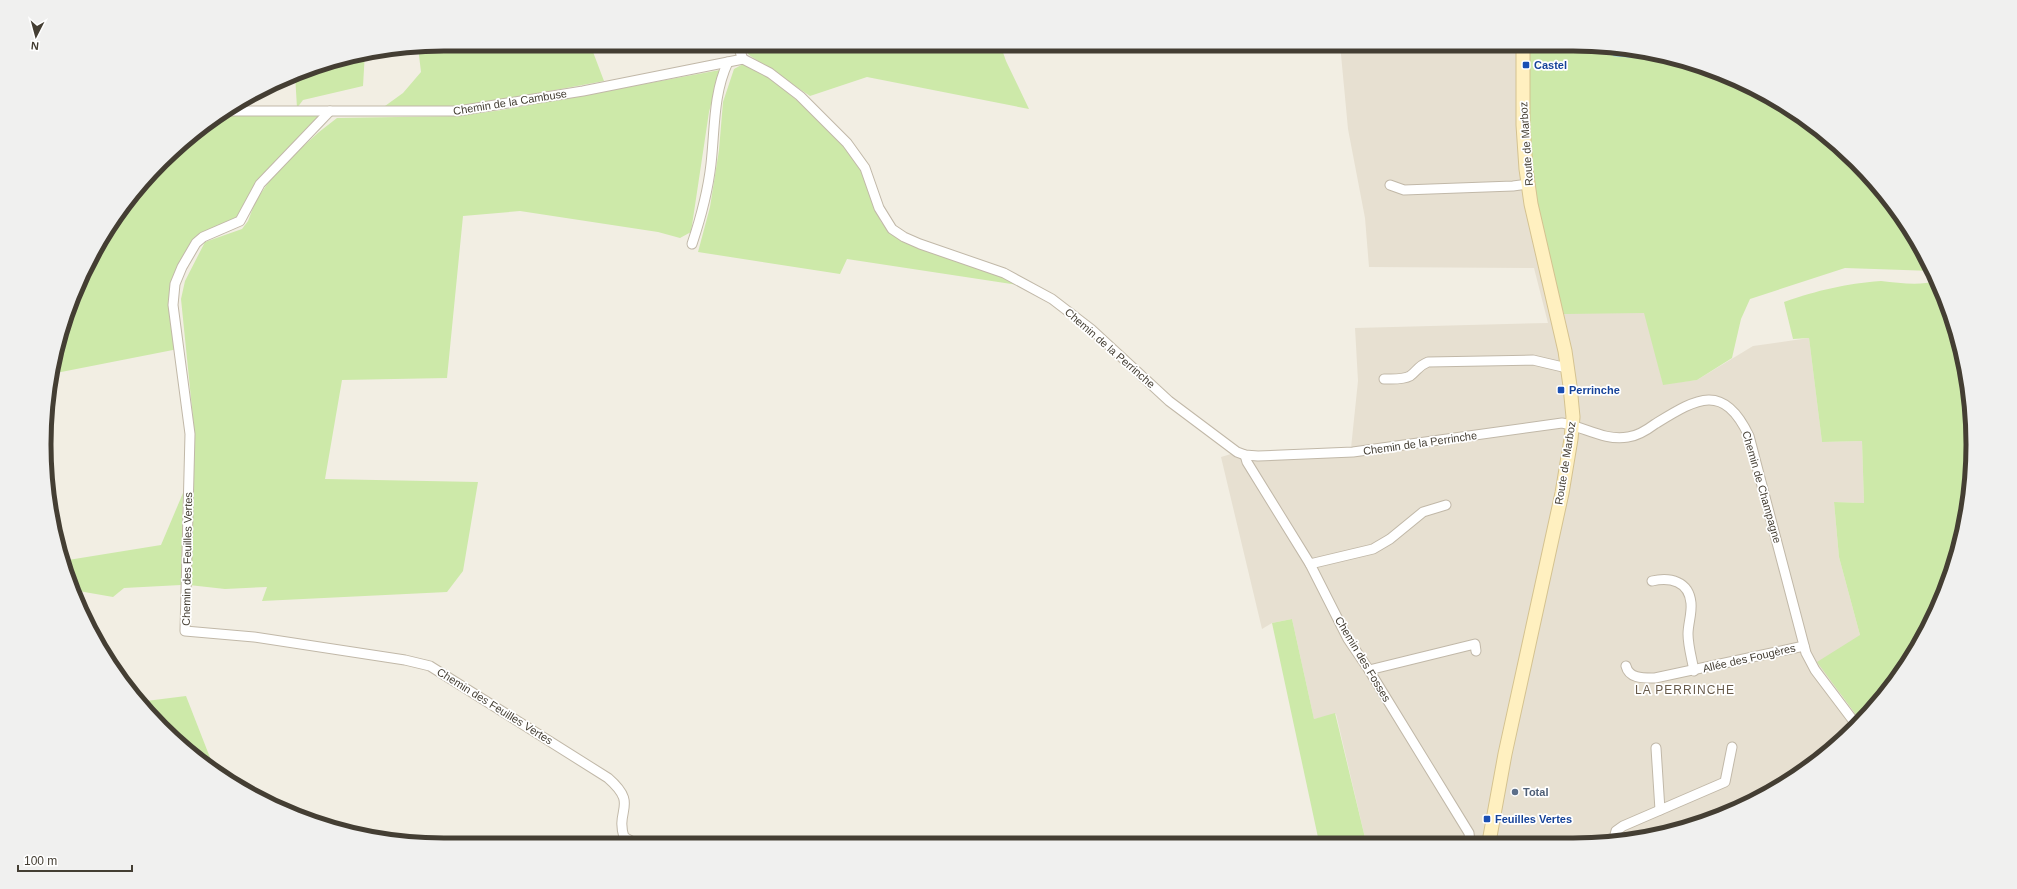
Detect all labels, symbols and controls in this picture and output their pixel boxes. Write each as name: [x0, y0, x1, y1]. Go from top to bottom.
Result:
north arrow: [16, 16, 56, 56]
text: N: [30, 40, 40, 52]
place label: Castel: [1534, 59, 1567, 71]
marker: Castel: [1521, 60, 1531, 70]
street label: Chemin de la Cambuse: [452, 87, 568, 117]
street label: Route de Marboz: [1517, 101, 1535, 187]
street label: Chemin de la Perrinche: [1063, 306, 1157, 390]
place label: Perrinche: [1569, 384, 1620, 396]
marker: Perrinche: [1556, 385, 1566, 395]
street label: Route de Marboz: [1552, 420, 1578, 506]
street label: Chemin de la Perrinche: [1362, 429, 1478, 457]
street label: Chemin de Champagne: [1740, 430, 1784, 544]
street label: Chemin des Feuilles Vertes: [180, 491, 194, 626]
street label: Chemin des Fosses: [1333, 614, 1393, 704]
street label: Allée des Fougères: [1701, 641, 1797, 675]
street label: Chemin des Feuilles Vertes: [435, 665, 555, 747]
district label: LA PERRINCHE: [1635, 683, 1735, 697]
place label: Total: [1523, 786, 1548, 798]
marker: Total: [1510, 787, 1520, 797]
place label: Feuilles Vertes: [1495, 813, 1572, 825]
marker: Feuilles Vertes: [1482, 814, 1492, 824]
scale bar: [18, 847, 132, 873]
text: 100 m: [24, 854, 57, 868]

